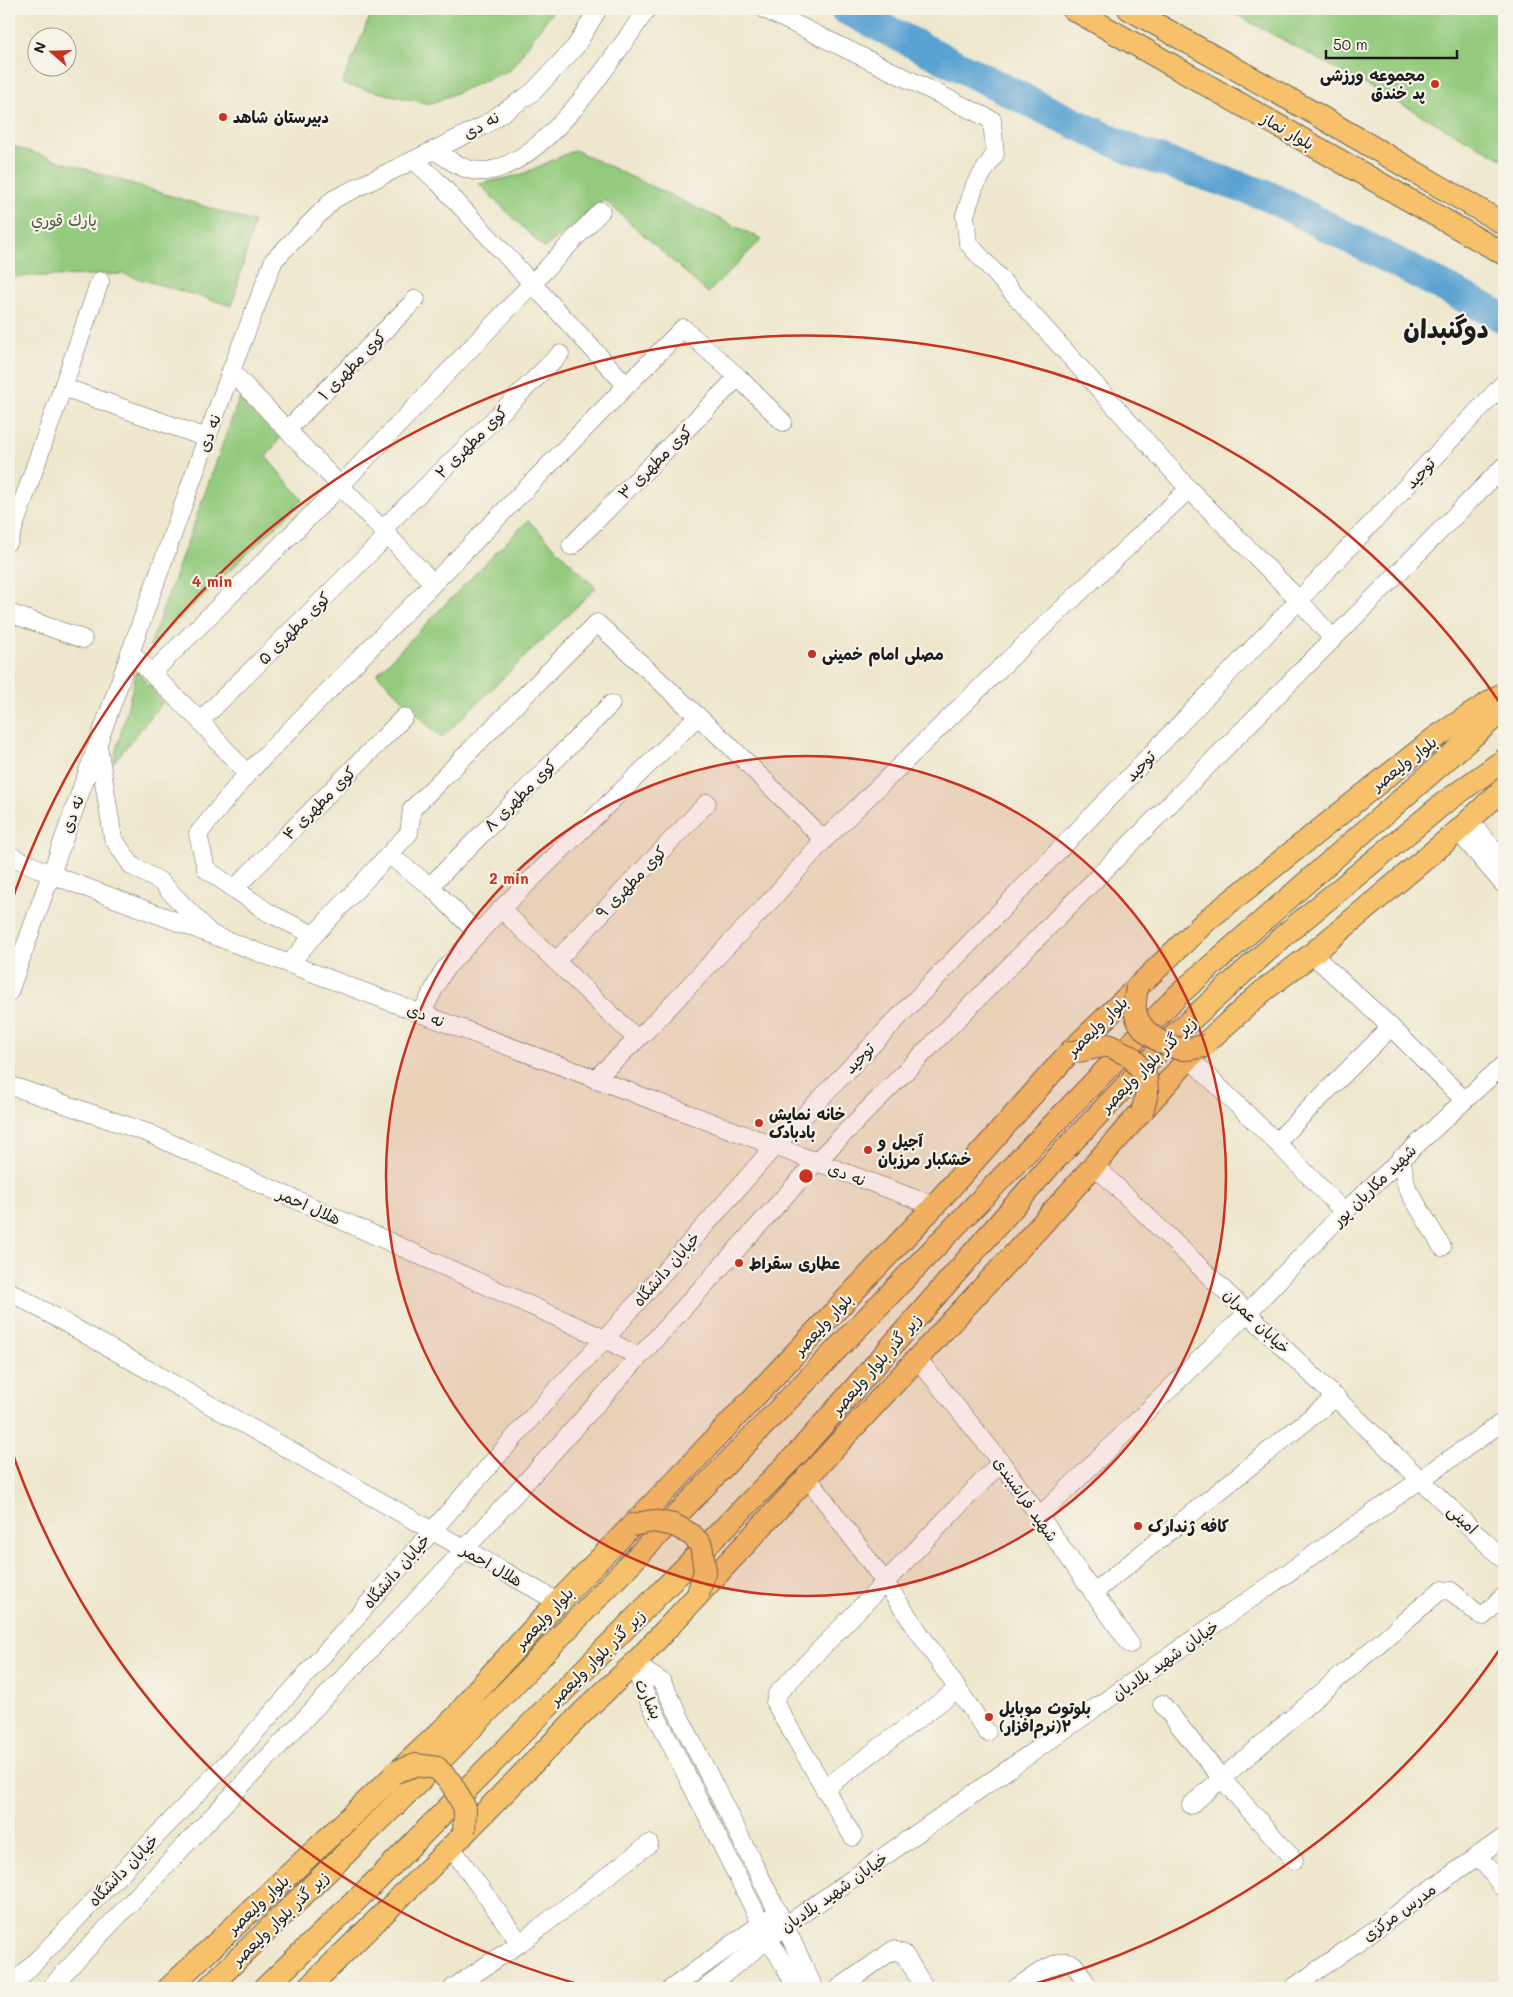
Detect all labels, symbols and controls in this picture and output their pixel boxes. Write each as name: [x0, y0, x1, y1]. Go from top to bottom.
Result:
north arrow: [28, 28, 78, 78]
scale bar: [1326, 28, 1457, 60]
text: 50 m: [1333, 34, 1368, 54]
text: N: [29, 39, 50, 56]
place label: مجموعه ورزشی پد خندق: [1320, 64, 1425, 104]
marker: مجموعه ورزشی پد خندق: [1429, 78, 1441, 90]
place label: دبیرستان شاهد: [233, 106, 329, 127]
street label: نه دی: [459, 106, 503, 143]
street label: بلوار نماز: [1256, 106, 1318, 155]
marker: دبیرستان شاهد: [217, 111, 229, 123]
park label: پارك قوري: [31, 209, 97, 232]
district label: دوگنبدان: [1403, 311, 1489, 345]
street label: کوی مطهری ۱: [313, 325, 391, 405]
street label: کوی مطهری ۲: [430, 401, 512, 483]
street label: نه دی: [192, 411, 225, 455]
street label: کوی مطهری ۳: [613, 420, 697, 504]
street label: توحید: [1400, 452, 1440, 493]
text: 4 min: [192, 571, 232, 591]
street label: کوی مطهری ۵: [253, 587, 335, 669]
place label: مصلی امام خمینی: [822, 643, 944, 667]
marker: مصلی امام خمینی: [806, 648, 818, 660]
street label: بلوار ولیعصر: [1365, 731, 1441, 797]
street label: توحید: [1120, 745, 1160, 786]
street label: کوی مطهری ۸: [479, 754, 561, 836]
street label: کوی مطهری ۴: [277, 761, 361, 845]
street label: نه دی: [55, 792, 88, 836]
street label: کوی مطهری ۹: [591, 841, 671, 923]
text: 2 min: [489, 868, 529, 888]
street label: بلوار ولیعصر: [1060, 991, 1132, 1062]
street label: نه دی: [404, 998, 448, 1031]
street label: زیر گذر بلوار ولیعصر: [1094, 1011, 1201, 1118]
street label: توحید: [839, 1037, 879, 1078]
place label: خانه نمایش بادبادک: [769, 1103, 845, 1142]
marker: خانه نمایش بادبادک: [753, 1117, 765, 1129]
place label: آجیل و خشکبار مرزبان: [877, 1130, 971, 1169]
street label: شهید مکاریان پور: [1326, 1139, 1421, 1232]
marker: آجیل و خشکبار مرزبان: [862, 1144, 874, 1156]
street label: نه دی: [825, 1157, 869, 1190]
centre of rings: [797, 1167, 815, 1185]
street label: هلال احمر: [272, 1181, 344, 1229]
street label: خیابان دانشگاه: [627, 1227, 704, 1310]
place label: عطاری سقراط: [749, 1252, 841, 1273]
marker: عطاری سقراط: [733, 1257, 745, 1269]
street label: خیابان عمران: [1219, 1284, 1295, 1358]
street label: بلوار ولیعصر: [787, 1288, 857, 1361]
street label: زیر گذر بلوار ولیعصر: [825, 1309, 926, 1421]
street label: شهید فراشبندی: [989, 1452, 1063, 1545]
street label: امینی: [1443, 1499, 1483, 1539]
place label: کافه ژندارک: [1148, 1515, 1229, 1536]
marker: کافه ژندارک: [1132, 1520, 1144, 1532]
street label: خیابان دانشگاه: [357, 1529, 434, 1612]
street label: هلال احمر: [456, 1538, 527, 1590]
street label: بلوار ولیعصر: [508, 1582, 578, 1655]
street label: زیر گذر بلوار ولیعصر: [543, 1604, 650, 1711]
street label: خیابان شهید بلادیان: [1107, 1615, 1222, 1704]
street label: بشارت: [631, 1675, 668, 1722]
place label: بلوتوث موبایل (نرم‌افزار)۲: [999, 1697, 1091, 1739]
marker: بلوتوث موبایل (نرم‌افزار)۲: [983, 1711, 995, 1723]
street label: خیابان دانشگاه: [83, 1829, 162, 1910]
street label: خیابان شهید بلادیان: [776, 1847, 891, 1936]
street label: زیر گذر بلوار ولیعصر: [225, 1866, 333, 1971]
street label: بلوار ولیعصر: [221, 1870, 294, 1940]
street label: مدرس مرکزی: [1358, 1878, 1440, 1945]

